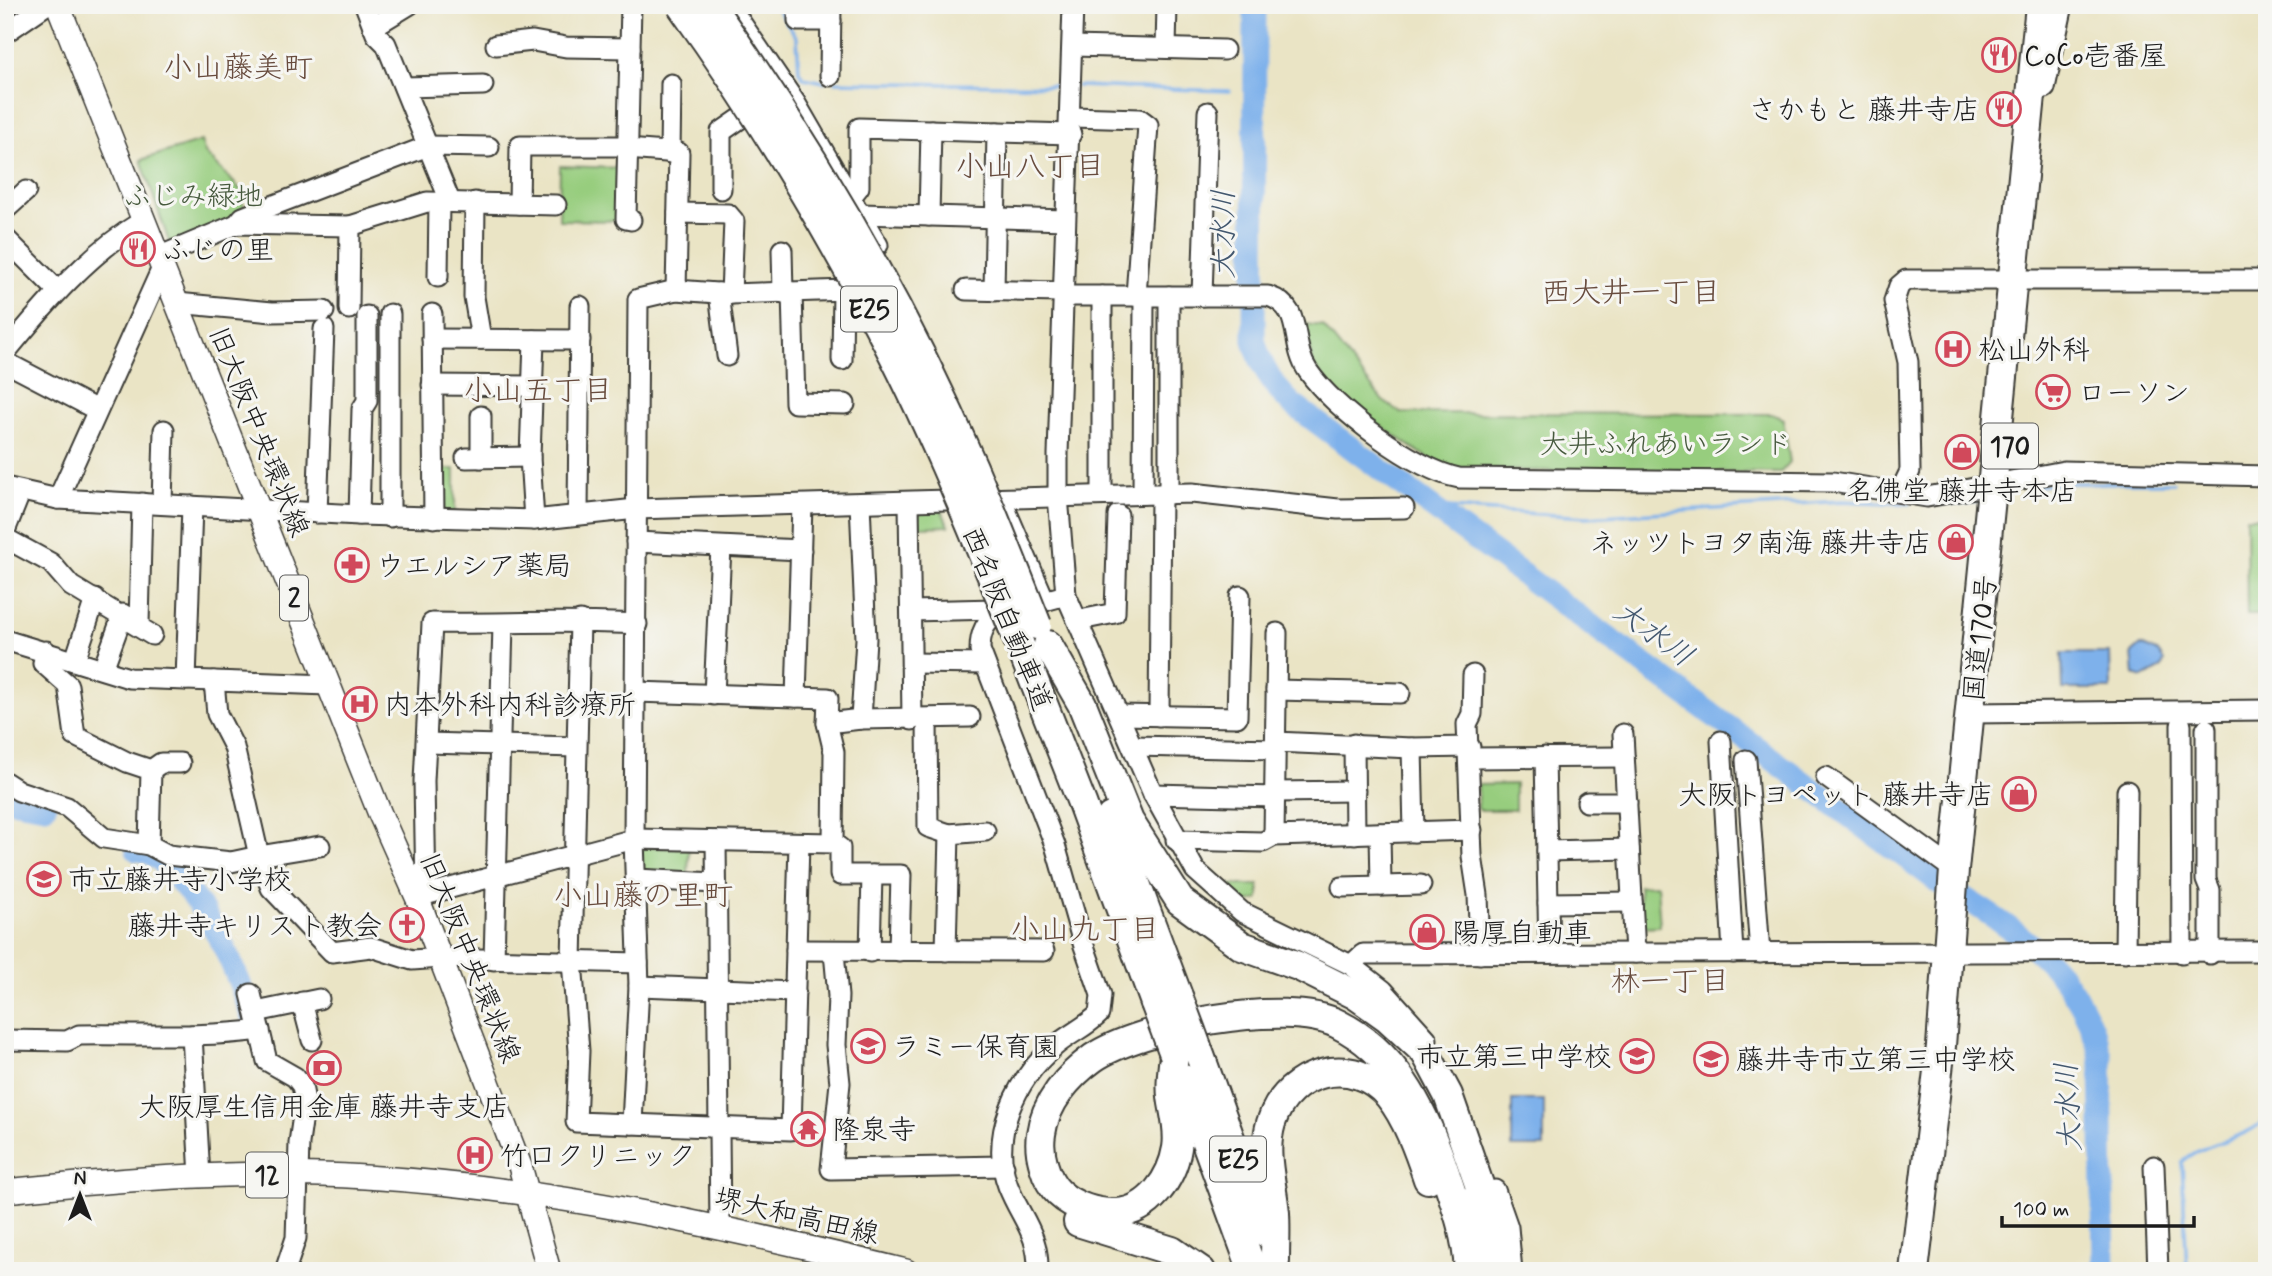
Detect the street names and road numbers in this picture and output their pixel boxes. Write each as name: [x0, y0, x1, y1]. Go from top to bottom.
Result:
road number: E25: [841, 286, 897, 332]
street label: 旧大阪中央環状線: [199, 321, 317, 543]
road number: 170: [1982, 424, 2038, 468]
street label: 西名阪自動車道: [952, 521, 1060, 717]
street label: 国道170号: [1956, 573, 2007, 704]
road number: 2: [280, 576, 308, 620]
street label: 旧大阪中央環状線: [410, 847, 528, 1069]
road number: E25: [1210, 1136, 1266, 1182]
road number: 12: [246, 1152, 288, 1198]
street label: 堺大和高田線: [710, 1181, 882, 1254]

